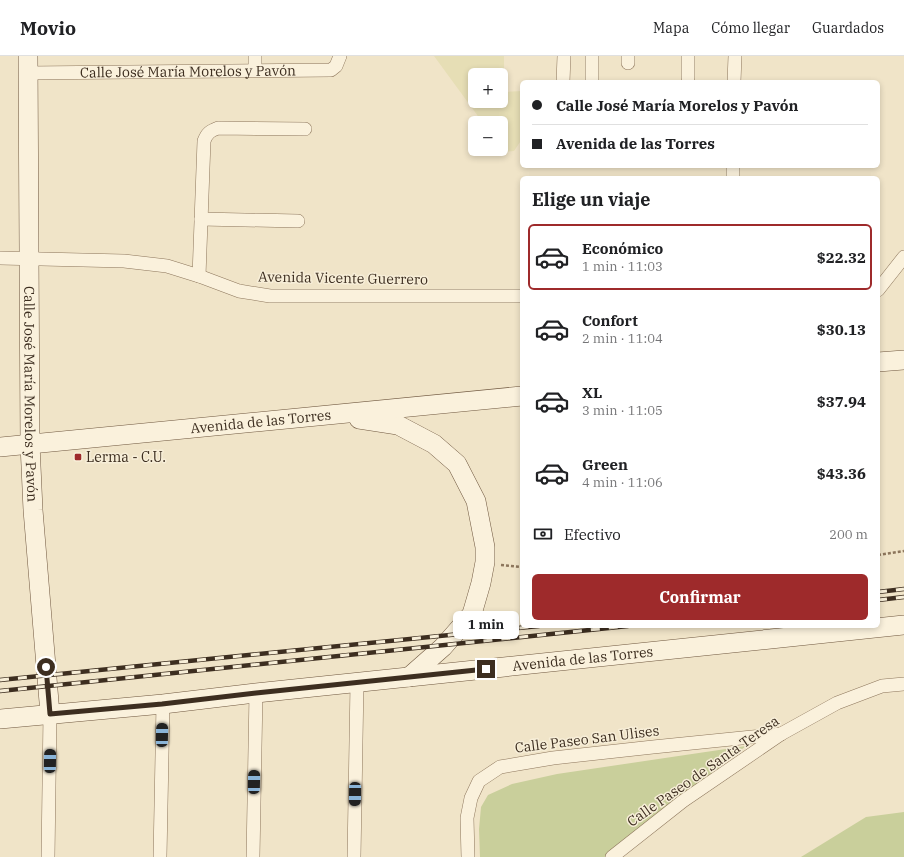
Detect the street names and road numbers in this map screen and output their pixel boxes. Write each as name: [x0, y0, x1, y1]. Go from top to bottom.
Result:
street label: Calle José María Morelos y Pavón: [80, 61, 296, 81]
street label: Avenida Vicente Guerrero: [258, 268, 428, 288]
street label: Calle José María Morelos y Pavón: [20, 286, 42, 502]
street label: Avenida de las Torres: [190, 406, 332, 437]
street label: Avenida de las Torres: [512, 642, 654, 675]
street label: Calle Paseo de Santa Teresa: [623, 711, 783, 830]
street label: Calle Paseo San Ulises: [514, 721, 660, 757]

